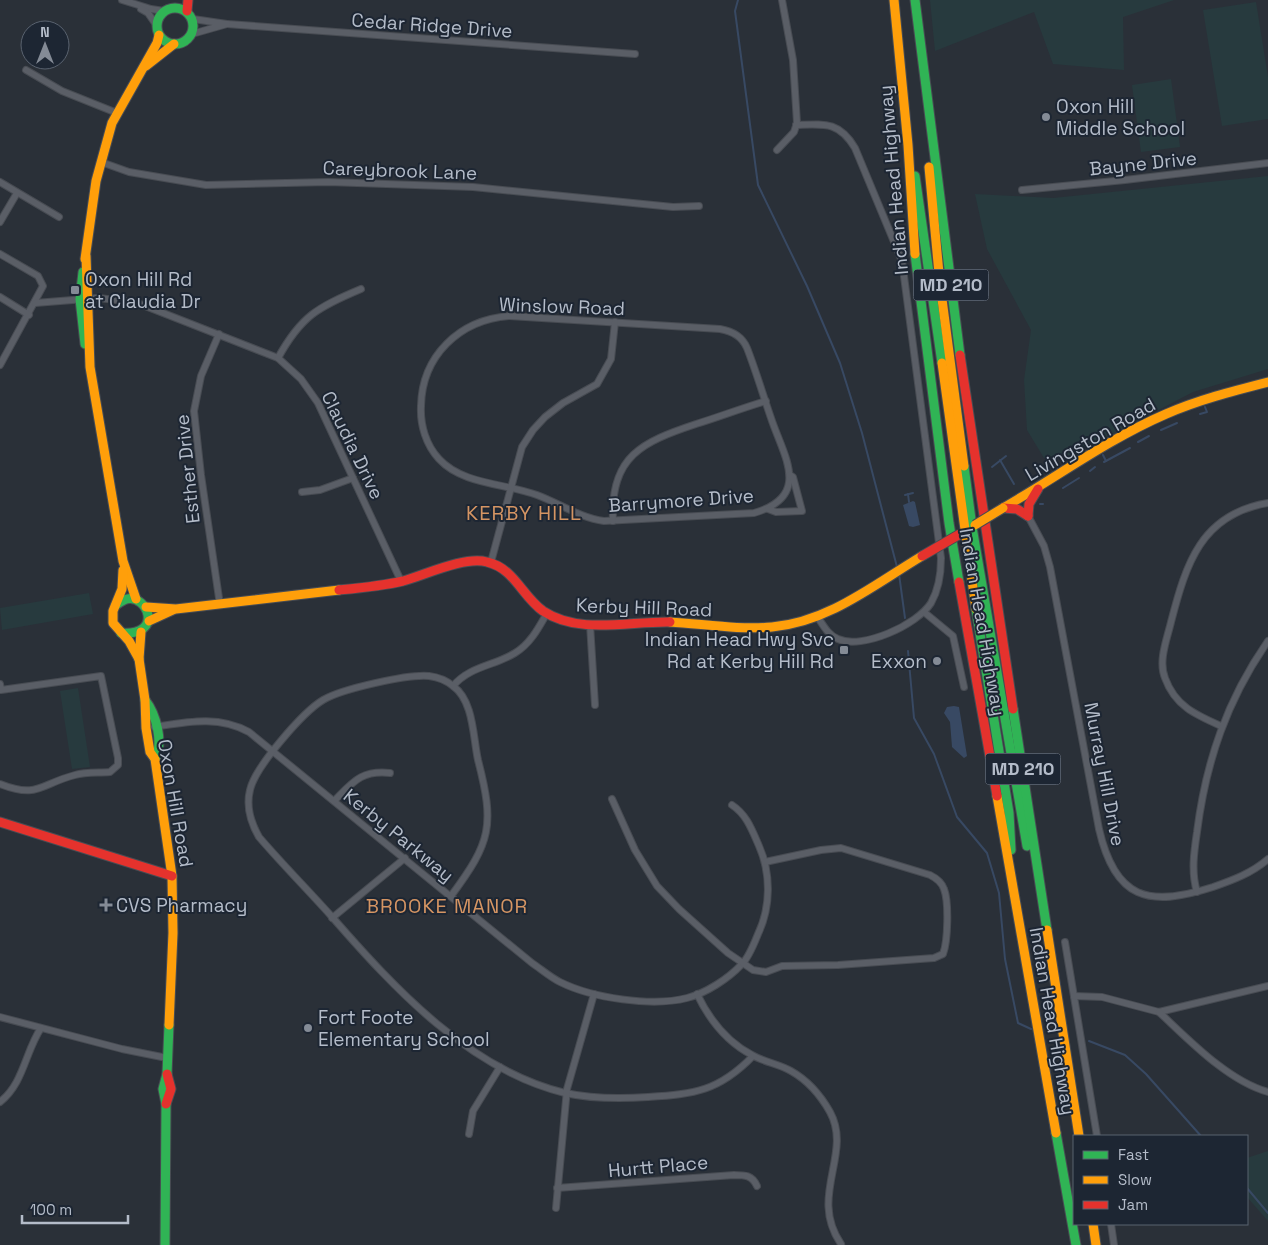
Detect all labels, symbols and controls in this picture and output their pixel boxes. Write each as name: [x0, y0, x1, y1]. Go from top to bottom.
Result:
street label: Cedar Ridge Drive: [351, 7, 513, 44]
north arrow: [20, 20, 70, 70]
text: N: [40, 23, 50, 41]
street label: Indian Head Highway: [873, 84, 914, 276]
place label: Oxon Hill Middle School: [1056, 94, 1185, 141]
marker: Oxon Hill Middle School: [1040, 111, 1052, 123]
street label: Bayne Drive: [1088, 145, 1198, 182]
street label: Careybrook Lane: [322, 155, 478, 186]
place label: Oxon Hill Rd at Claudia Dr: [85, 267, 201, 314]
road number: MD 210: [914, 270, 988, 300]
marker: Oxon Hill Rd at Claudia Dr: [69, 284, 81, 296]
street label: Winslow Road: [499, 292, 625, 321]
street label: Claudia Drive: [316, 387, 390, 503]
street label: Livingston Road: [1020, 392, 1160, 487]
street label: Esther Drive: [169, 413, 206, 525]
street label: Barrymore Drive: [607, 483, 755, 518]
district label: KERBY HILL: [466, 500, 582, 526]
street label: Indian Head Highway: [954, 526, 1011, 718]
street label: Kerby Hill Road: [575, 593, 713, 622]
place label: Indian Head Hwy Svc Rd at Kerby Hill Rd: [645, 627, 834, 674]
marker: Indian Head Hwy Svc Rd at Kerby Hill Rd: [838, 644, 850, 656]
place label: Exxon: [871, 649, 927, 674]
marker: Exxon: [931, 655, 943, 667]
street label: Murray Hill Drive: [1078, 700, 1131, 848]
street label: Oxon Hill Road: [152, 737, 199, 869]
road number: MD 210: [986, 754, 1060, 784]
street label: Kerby Parkway: [338, 783, 459, 888]
place label: CVS Pharmacy: [116, 893, 247, 918]
district label: BROOKE MANOR: [366, 893, 528, 919]
marker: CVS Pharmacy: [100, 899, 112, 911]
street label: Indian Head Highway: [1024, 925, 1081, 1117]
place label: Fort Foote Elementary School: [318, 1005, 490, 1052]
marker: Fort Foote Elementary School: [302, 1022, 314, 1034]
legend: [1073, 1135, 1248, 1225]
text: Fast: [1118, 1145, 1149, 1164]
street label: Hurtt Place: [607, 1150, 709, 1183]
text: Slow: [1118, 1170, 1152, 1189]
scale bar: [22, 1192, 129, 1224]
text: Jam: [1118, 1195, 1148, 1214]
text: 100 m: [30, 1200, 72, 1219]

